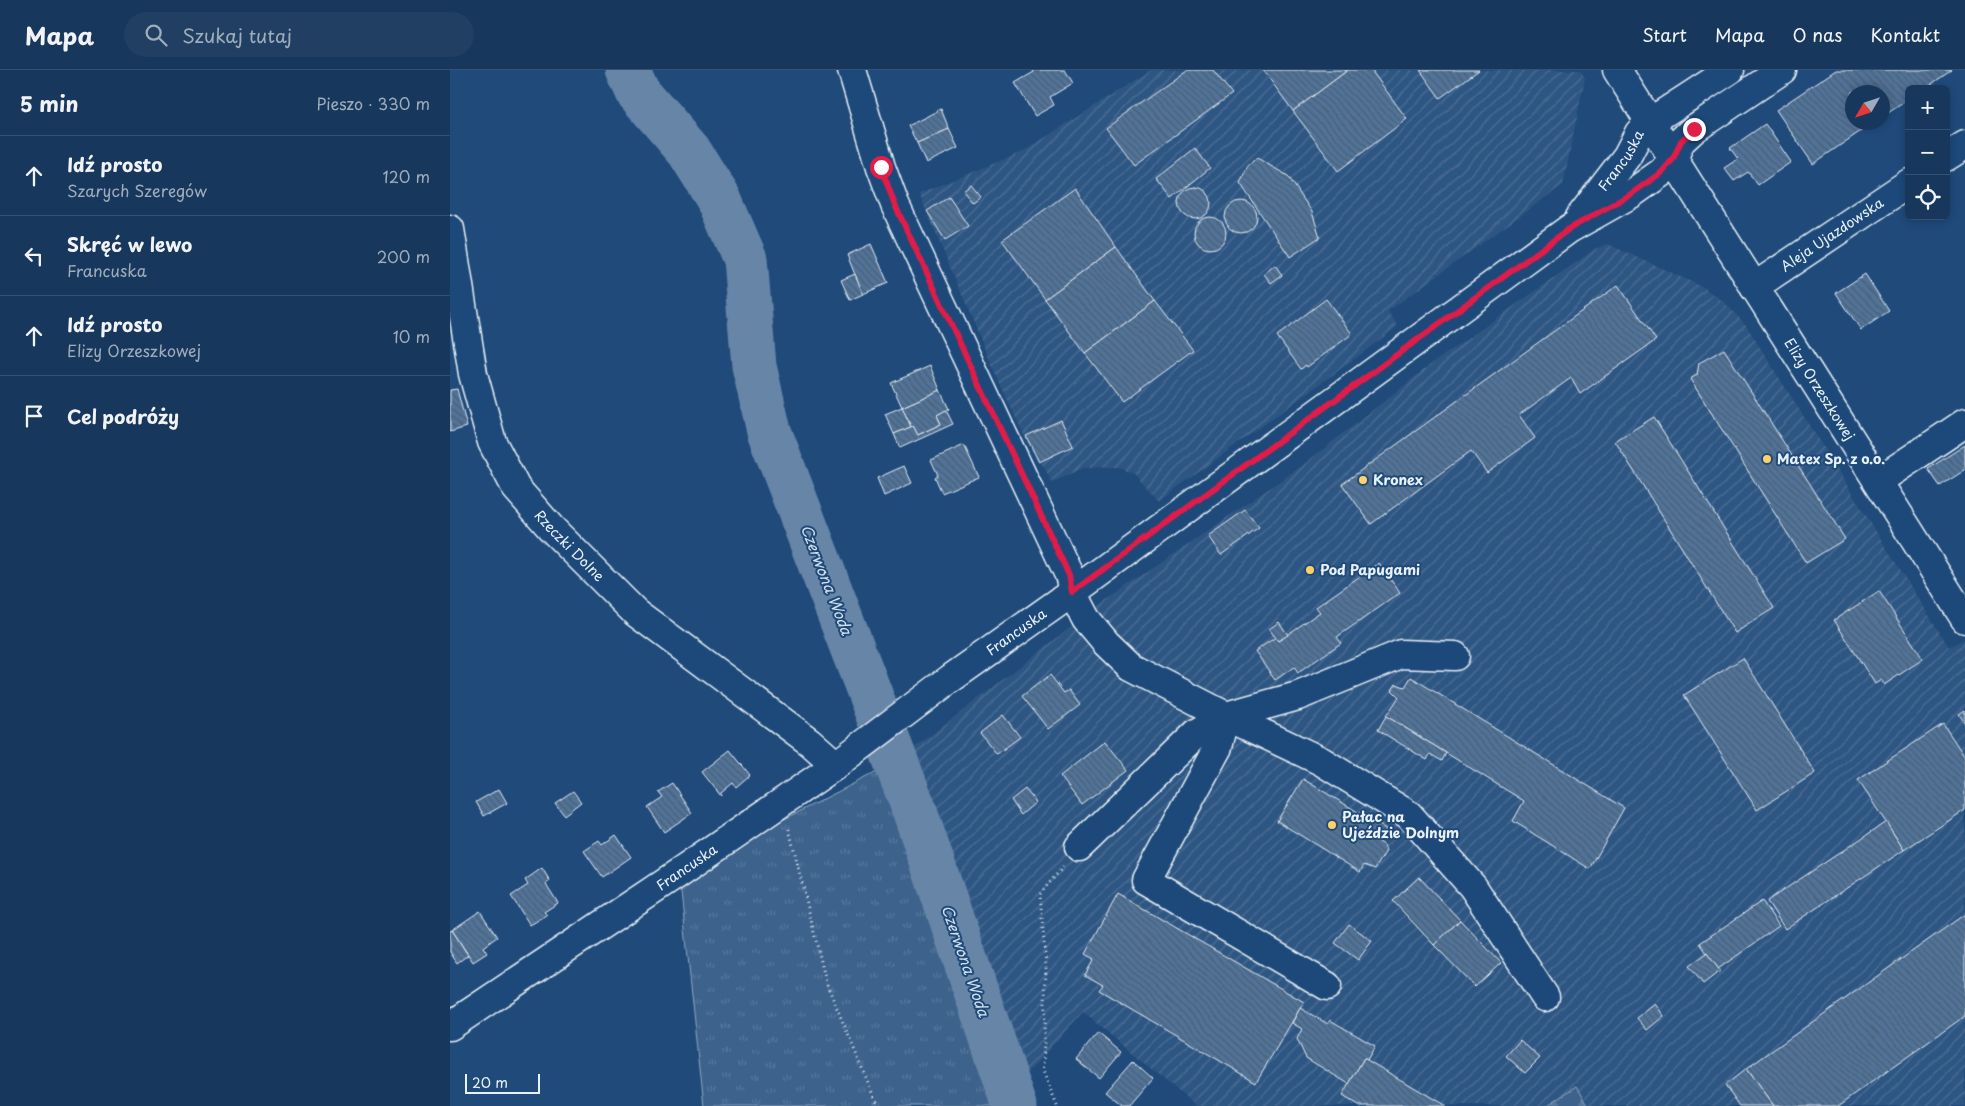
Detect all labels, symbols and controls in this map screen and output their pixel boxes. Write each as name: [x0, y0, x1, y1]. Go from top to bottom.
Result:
search box: [124, 12, 474, 57]
text: Mapa: [25, 17, 94, 53]
icon: search: [142, 21, 170, 49]
text: Szukaj tutaj: [182, 21, 292, 49]
text: Start: [1642, 21, 1687, 48]
text: Mapa: [1715, 21, 1764, 48]
text: O nas: [1792, 21, 1842, 48]
text: Kontakt: [1870, 21, 1940, 48]
north arrow: [1845, 85, 1890, 130]
map controls: [1905, 85, 1950, 220]
button: +: [1905, 85, 1950, 130]
text: 5 min: [20, 87, 78, 119]
text: Pieszo · 330 m: [317, 91, 430, 115]
route end: [1683, 118, 1706, 141]
street label: Francuska: [1593, 126, 1649, 195]
button: −: [1905, 130, 1950, 175]
text: Idź prosto: [67, 150, 163, 178]
route start: [870, 156, 893, 179]
icon: ahead: [20, 162, 48, 190]
text: 120 m: [383, 164, 430, 188]
button: locate: [1905, 175, 1950, 220]
text: Szarych Szeregów: [67, 178, 207, 202]
street label: Aleja Ujazdowska: [1776, 192, 1888, 276]
text: Skręć w lewo: [67, 230, 192, 258]
icon: left: [20, 242, 48, 270]
text: 200 m: [377, 244, 430, 268]
text: Francuska: [67, 258, 147, 282]
text: Idź prosto: [67, 310, 163, 338]
icon: ahead: [20, 322, 48, 350]
text: 10 m: [393, 324, 430, 348]
street label: Elizy Orzeszkowej: [1779, 334, 1860, 444]
text: Elizy Orzeszkowej: [67, 338, 201, 362]
icon: arrive: [20, 402, 48, 430]
text: Cel podróży: [67, 402, 179, 430]
place label: Matex Sp. z o.o.: [1777, 448, 1885, 469]
marker: Matex Sp. z o.o.: [1761, 453, 1773, 465]
place label: Kronex: [1373, 469, 1423, 490]
marker: Kronex: [1357, 474, 1369, 486]
street label: Rzeczki Dolne: [530, 505, 610, 586]
water label: Czerwona Woda: [796, 521, 859, 639]
place label: Pod Papugami: [1320, 559, 1420, 580]
marker: Pod Papugami: [1304, 564, 1316, 576]
street label: Francuska: [981, 603, 1051, 660]
place label: Pałac na Ujeździe Dolnym: [1342, 806, 1459, 843]
marker: Pałac na Ujeździe Dolnym: [1326, 819, 1338, 831]
street label: Francuska: [652, 839, 722, 895]
water label: Czerwona Woda: [937, 901, 997, 1020]
scale bar: [465, 1071, 540, 1094]
text: 20 m: [472, 1072, 508, 1093]

